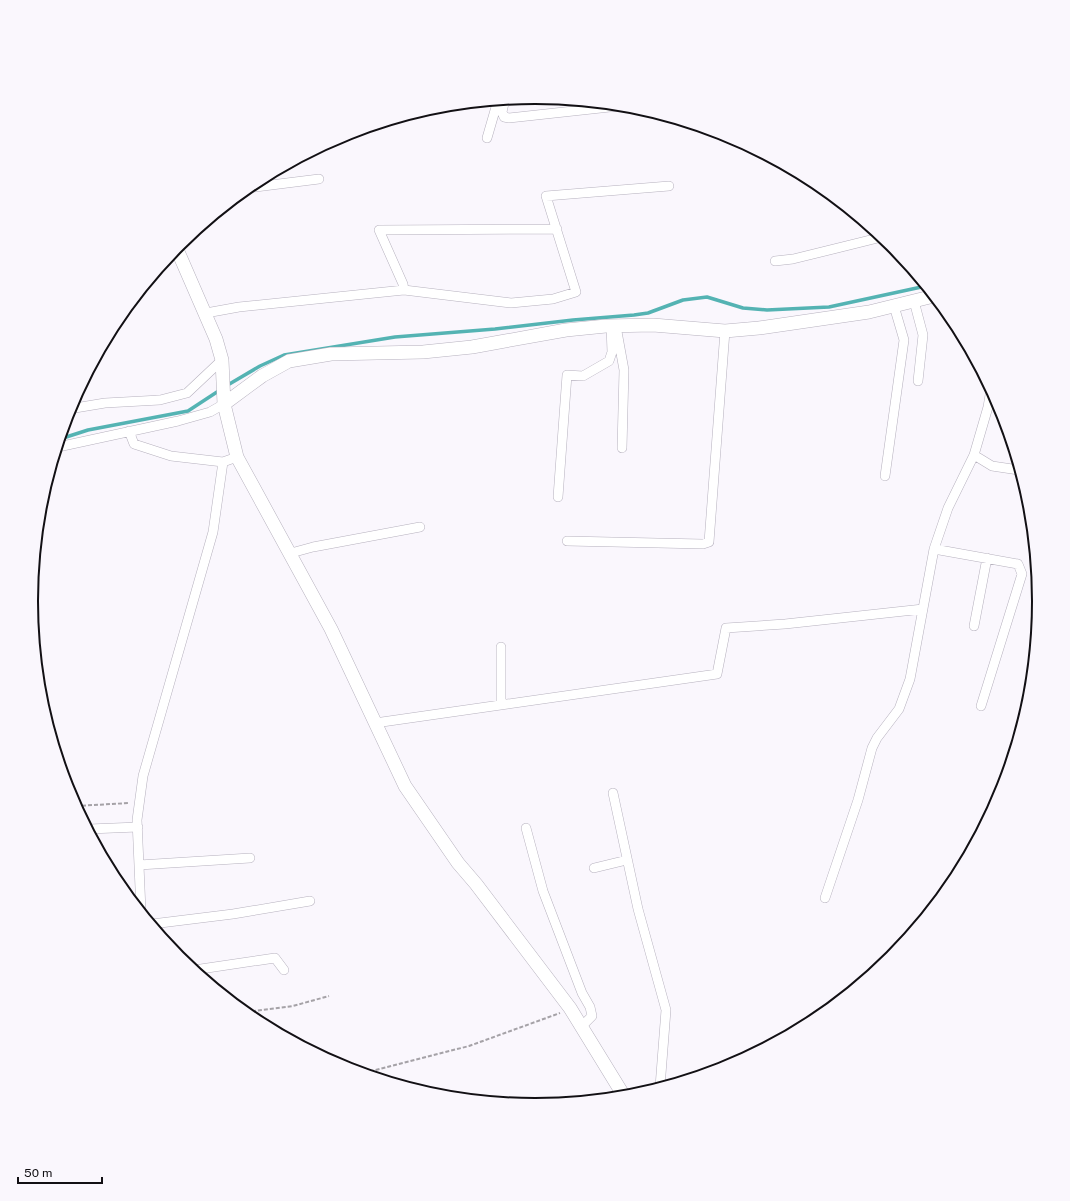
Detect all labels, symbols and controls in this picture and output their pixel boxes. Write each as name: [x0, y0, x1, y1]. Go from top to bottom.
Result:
scale bar: [18, 1159, 102, 1185]
text: 50 m: [24, 1166, 52, 1180]

